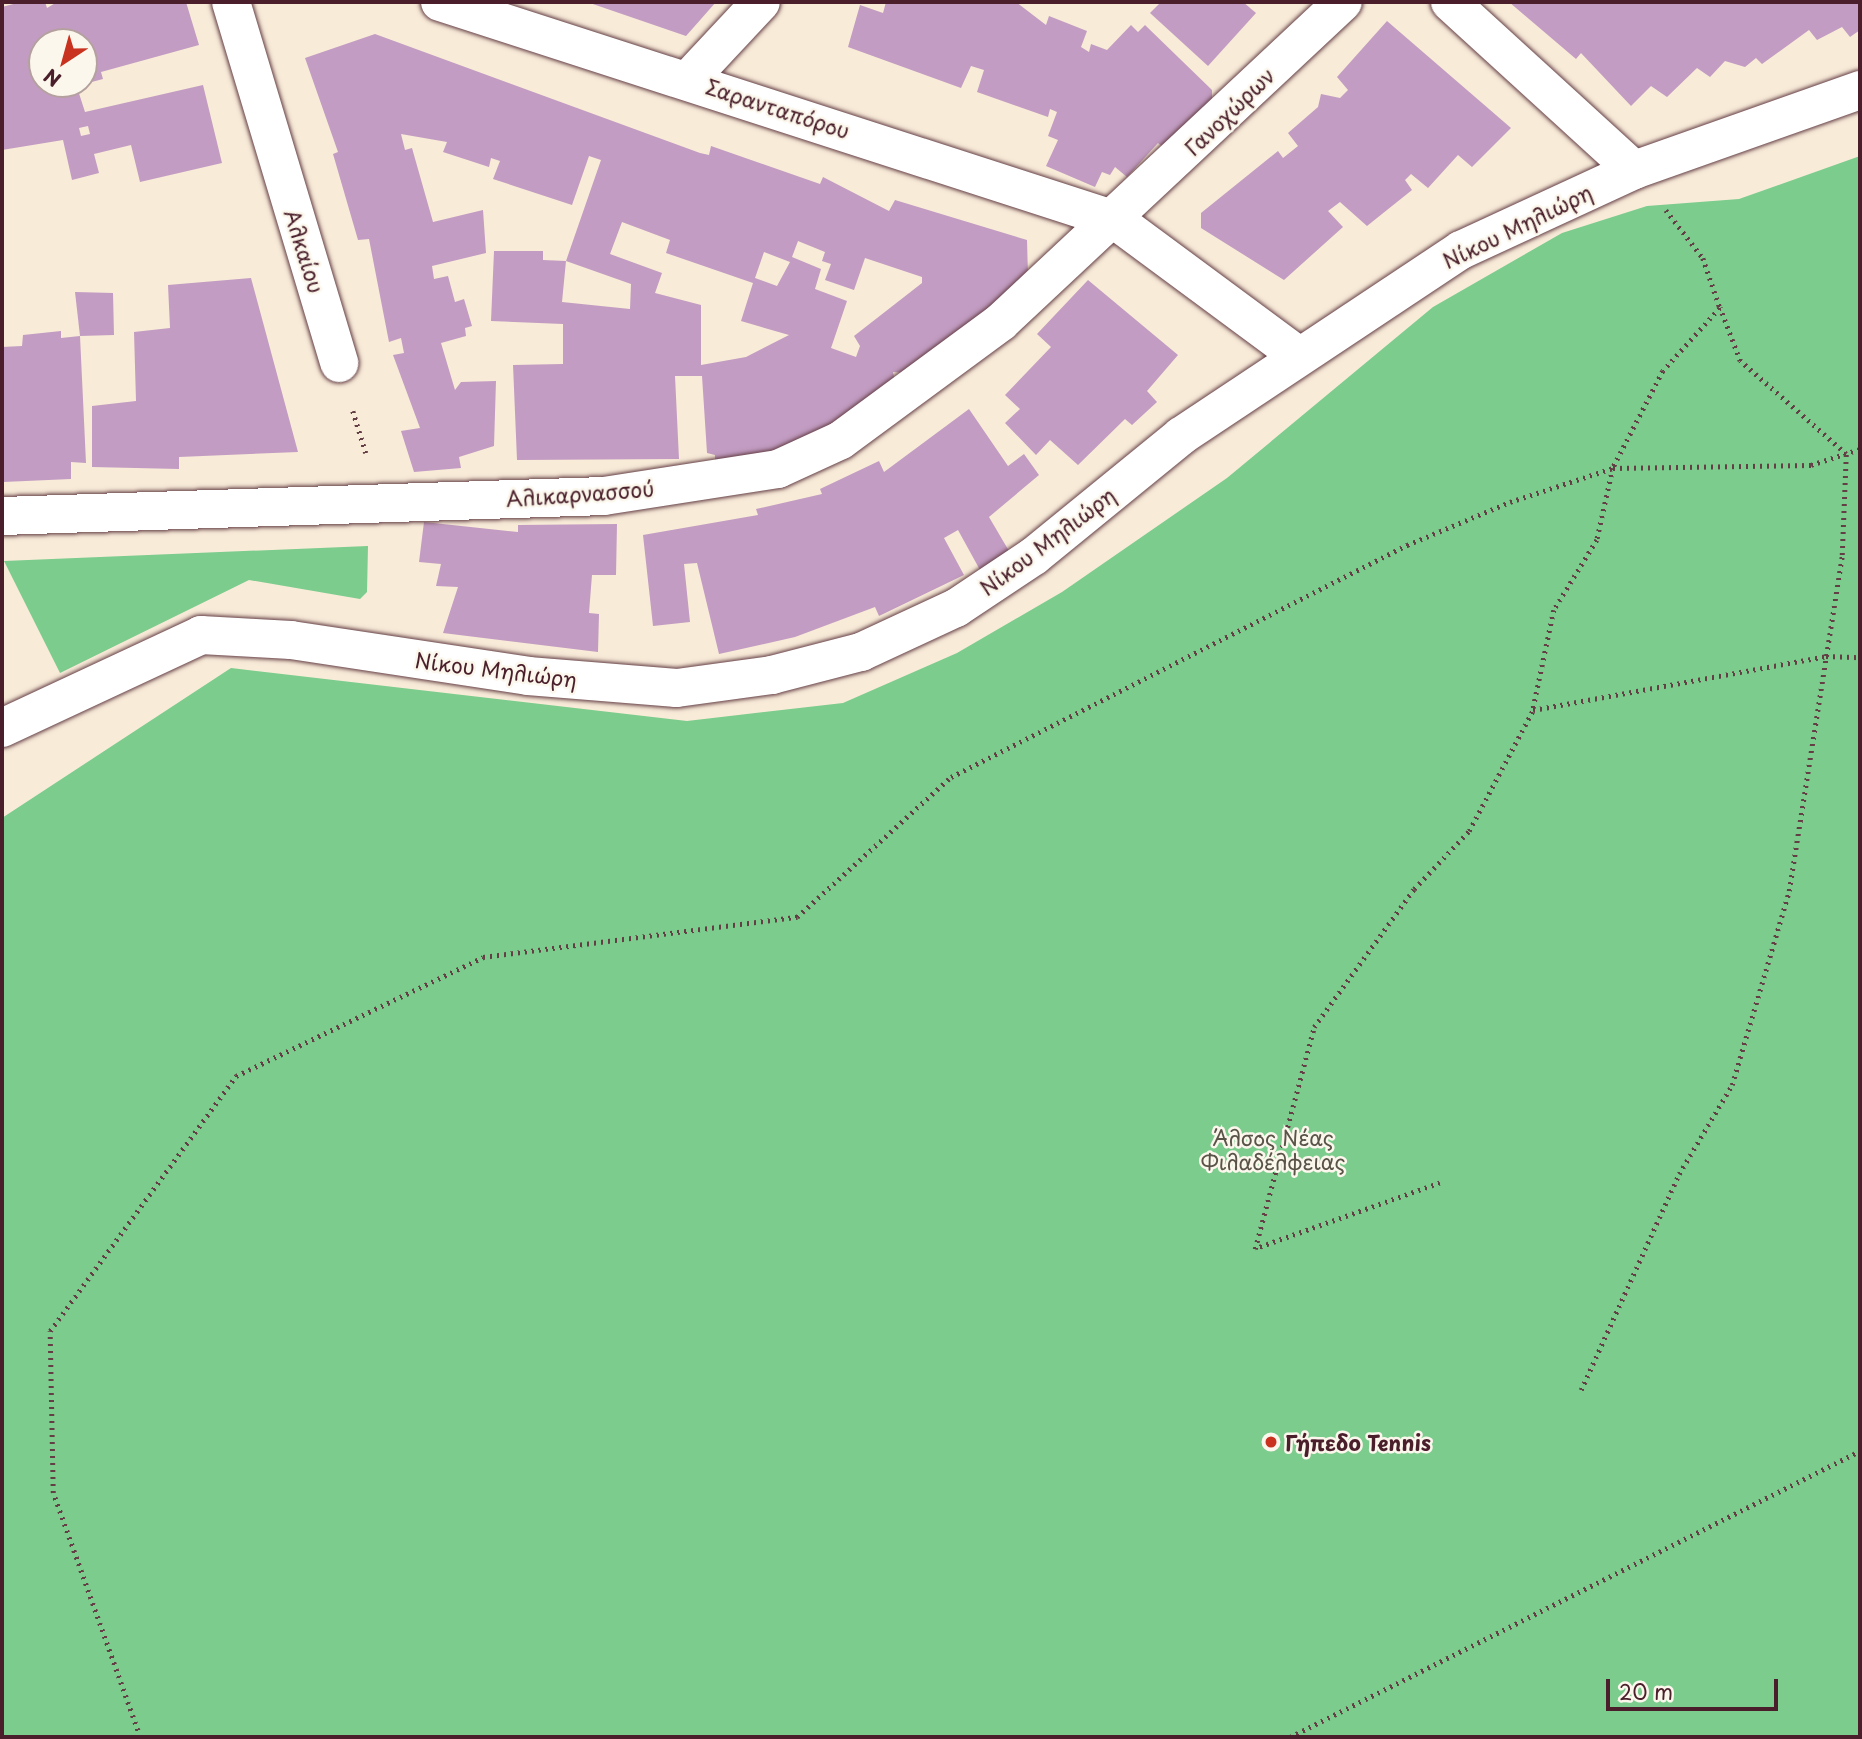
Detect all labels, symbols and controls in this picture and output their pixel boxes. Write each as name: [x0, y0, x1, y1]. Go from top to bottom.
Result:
north arrow: [28, 28, 98, 98]
street label: Γανοχώρων: [1179, 62, 1279, 160]
text: N: [38, 63, 66, 94]
street label: Σαρανταπόρου: [703, 73, 853, 143]
street label: Νίκου Μηλιώρη: [1438, 179, 1596, 273]
street label: Αλκαίου: [280, 206, 330, 296]
street label: Αλικαρνασσού: [505, 475, 655, 511]
street label: Νίκου Μηλιώρη: [974, 482, 1120, 600]
street label: Νίκου Μηλιώρη: [413, 647, 579, 691]
park label: Άλσος Νέας Φιλαδέλφειας: [1201, 1124, 1345, 1174]
place label: Γήπεδο Tennis: [1285, 1429, 1432, 1455]
marker: Γήπεδο Tennis: [1263, 1434, 1279, 1450]
scale bar: [1610, 1666, 1782, 1710]
text: 20 m: [1619, 1675, 1673, 1707]

